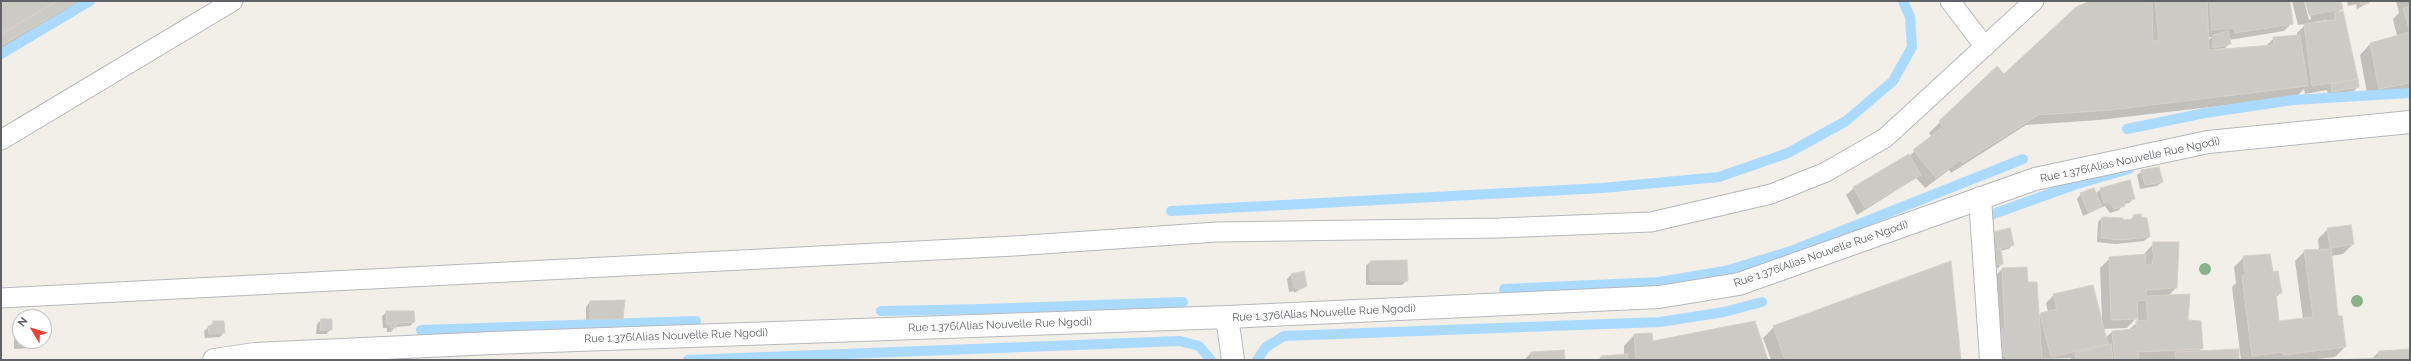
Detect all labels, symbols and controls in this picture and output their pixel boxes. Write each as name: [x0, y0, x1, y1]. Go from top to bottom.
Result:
street label: Rue 1.376(Alias Nouvelle Rue Ngodi): [2039, 134, 2221, 186]
street label: Rue 1.376(Alias Nouvelle Rue Ngodi): [1732, 218, 1910, 290]
street label: Rue 1.376(Alias Nouvelle Rue Ngodi): [1232, 302, 1416, 324]
north arrow: [12, 309, 52, 349]
text: N: [15, 315, 31, 329]
street label: Rue 1.376(Alias Nouvelle Rue Ngodi): [908, 315, 1092, 335]
street label: Rue 1.376(Alias Nouvelle Rue Ngodi): [584, 326, 768, 346]

